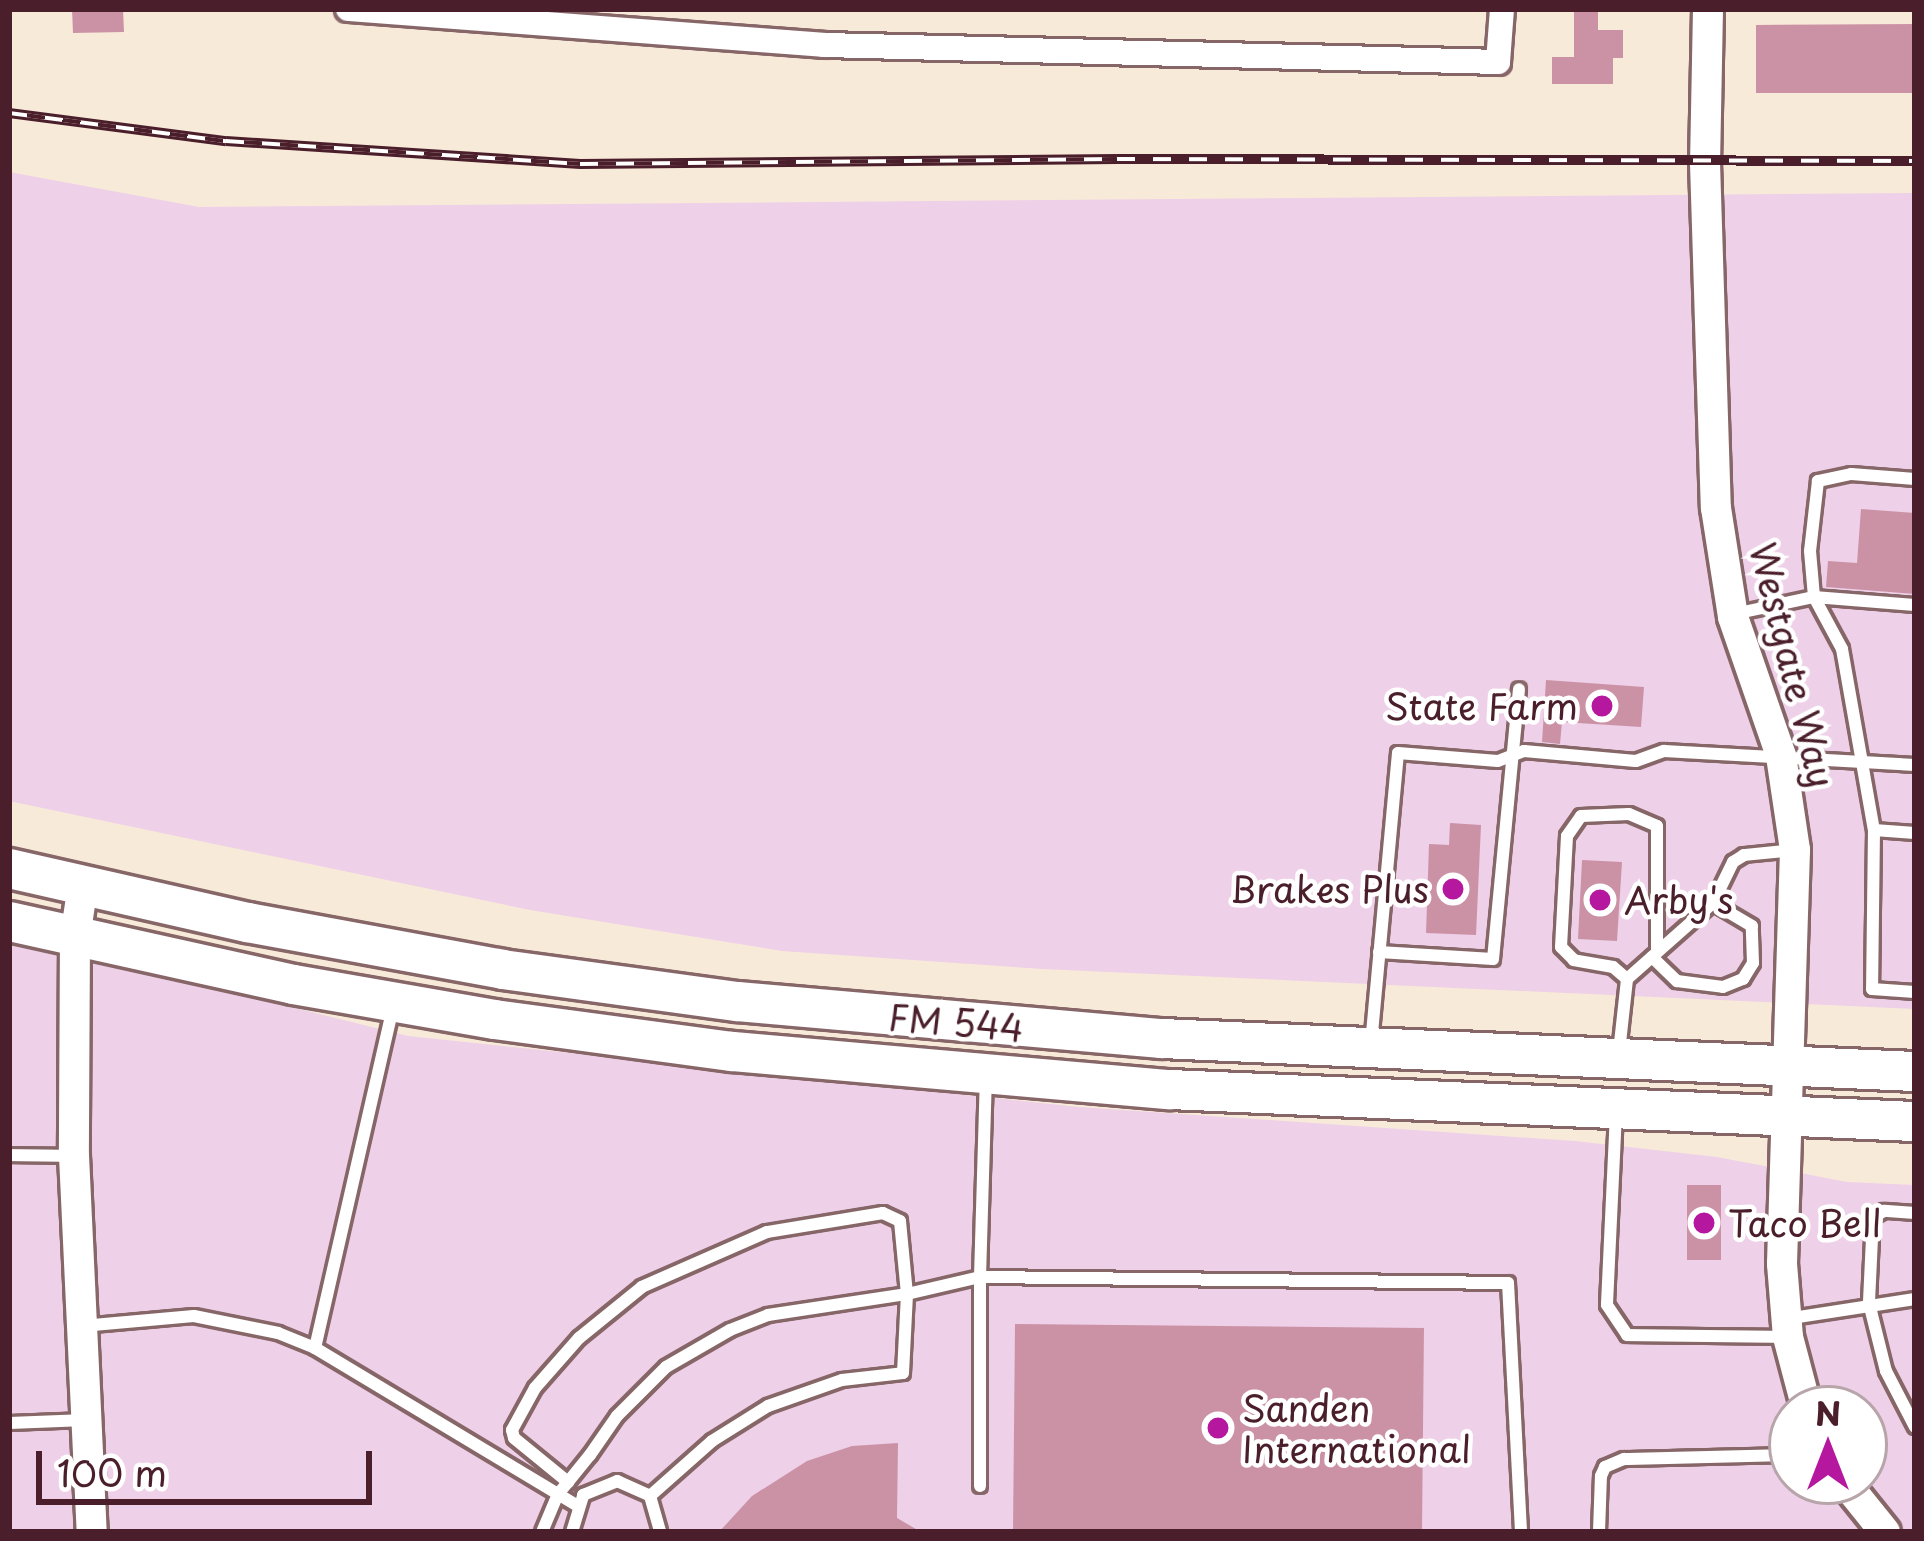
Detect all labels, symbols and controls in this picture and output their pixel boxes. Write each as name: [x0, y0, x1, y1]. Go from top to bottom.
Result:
street label: Westgate Way: [1742, 538, 1844, 792]
place label: State Farm: [1383, 684, 1578, 728]
marker: State Farm: [1589, 693, 1615, 719]
place label: Brakes Plus: [1225, 867, 1429, 911]
marker: Brakes Plus: [1440, 876, 1466, 902]
place label: Arby's: [1624, 878, 1733, 922]
marker: Arby's: [1587, 887, 1613, 913]
street label: FM 544: [886, 995, 1026, 1049]
place label: Taco Bell: [1728, 1201, 1885, 1245]
marker: Taco Bell: [1691, 1210, 1717, 1236]
place label: Sanden International: [1242, 1385, 1471, 1470]
north arrow: [1768, 1385, 1888, 1505]
text: N: [1815, 1387, 1841, 1437]
marker: Sanden International: [1205, 1415, 1231, 1441]
scale bar: [42, 1427, 378, 1501]
text: 100 m: [57, 1445, 167, 1499]

